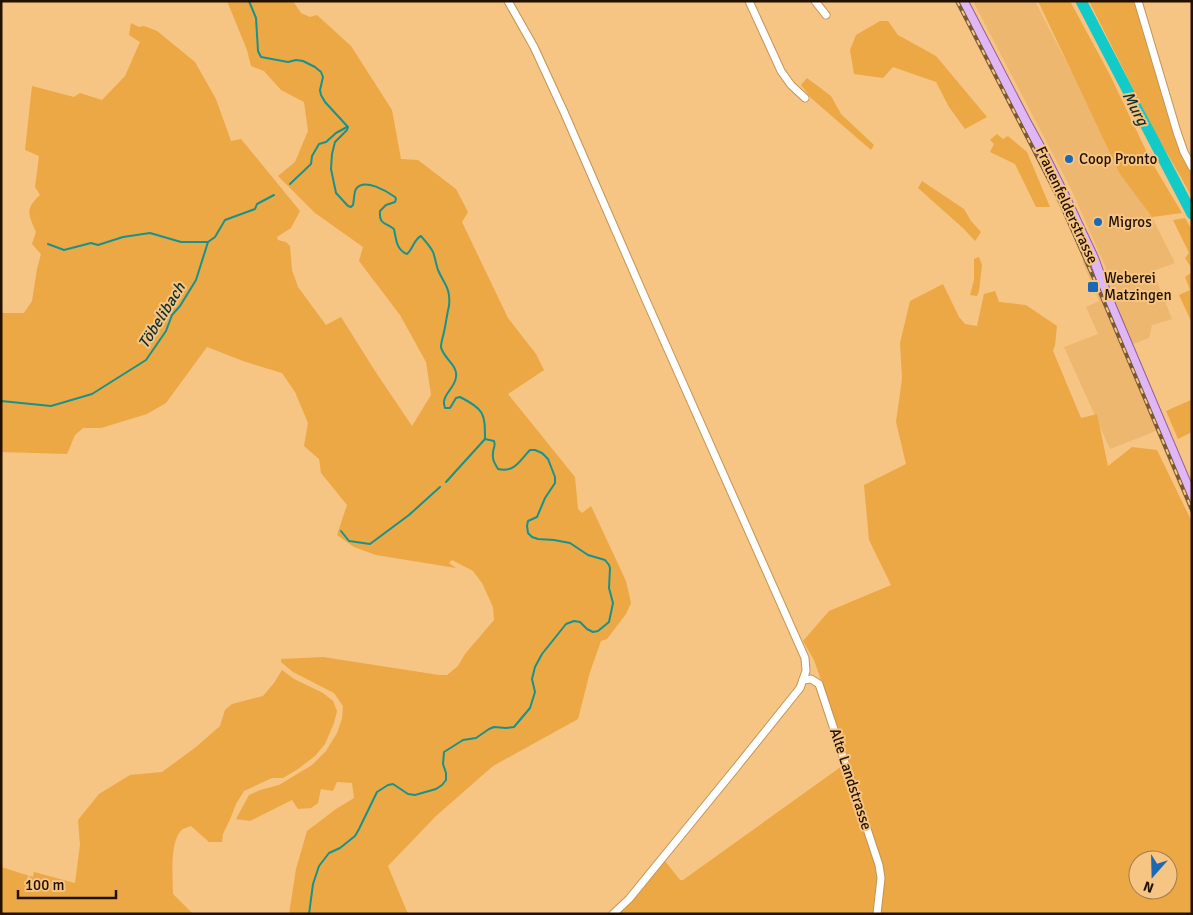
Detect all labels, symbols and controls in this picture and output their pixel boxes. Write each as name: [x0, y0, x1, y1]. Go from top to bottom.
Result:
water label: Murg: [1118, 88, 1153, 130]
street label: Frauenfelderstrasse: [1032, 143, 1102, 267]
place label: Coop Pronto: [1079, 150, 1157, 168]
marker: Coop Pronto: [1063, 153, 1075, 165]
place label: Migros: [1108, 213, 1152, 231]
marker: Migros: [1092, 216, 1104, 228]
place label: Weberei Matzingen: [1104, 269, 1172, 304]
water label: Töbelibach: [134, 278, 191, 352]
marker: Weberei Matzingen: [1086, 280, 1100, 294]
street label: Alte Landstrasse: [826, 726, 876, 832]
north arrow: [1128, 850, 1178, 900]
scale bar: [18, 868, 115, 900]
text: 100 m: [25, 876, 65, 894]
text: N: [1141, 877, 1156, 896]

